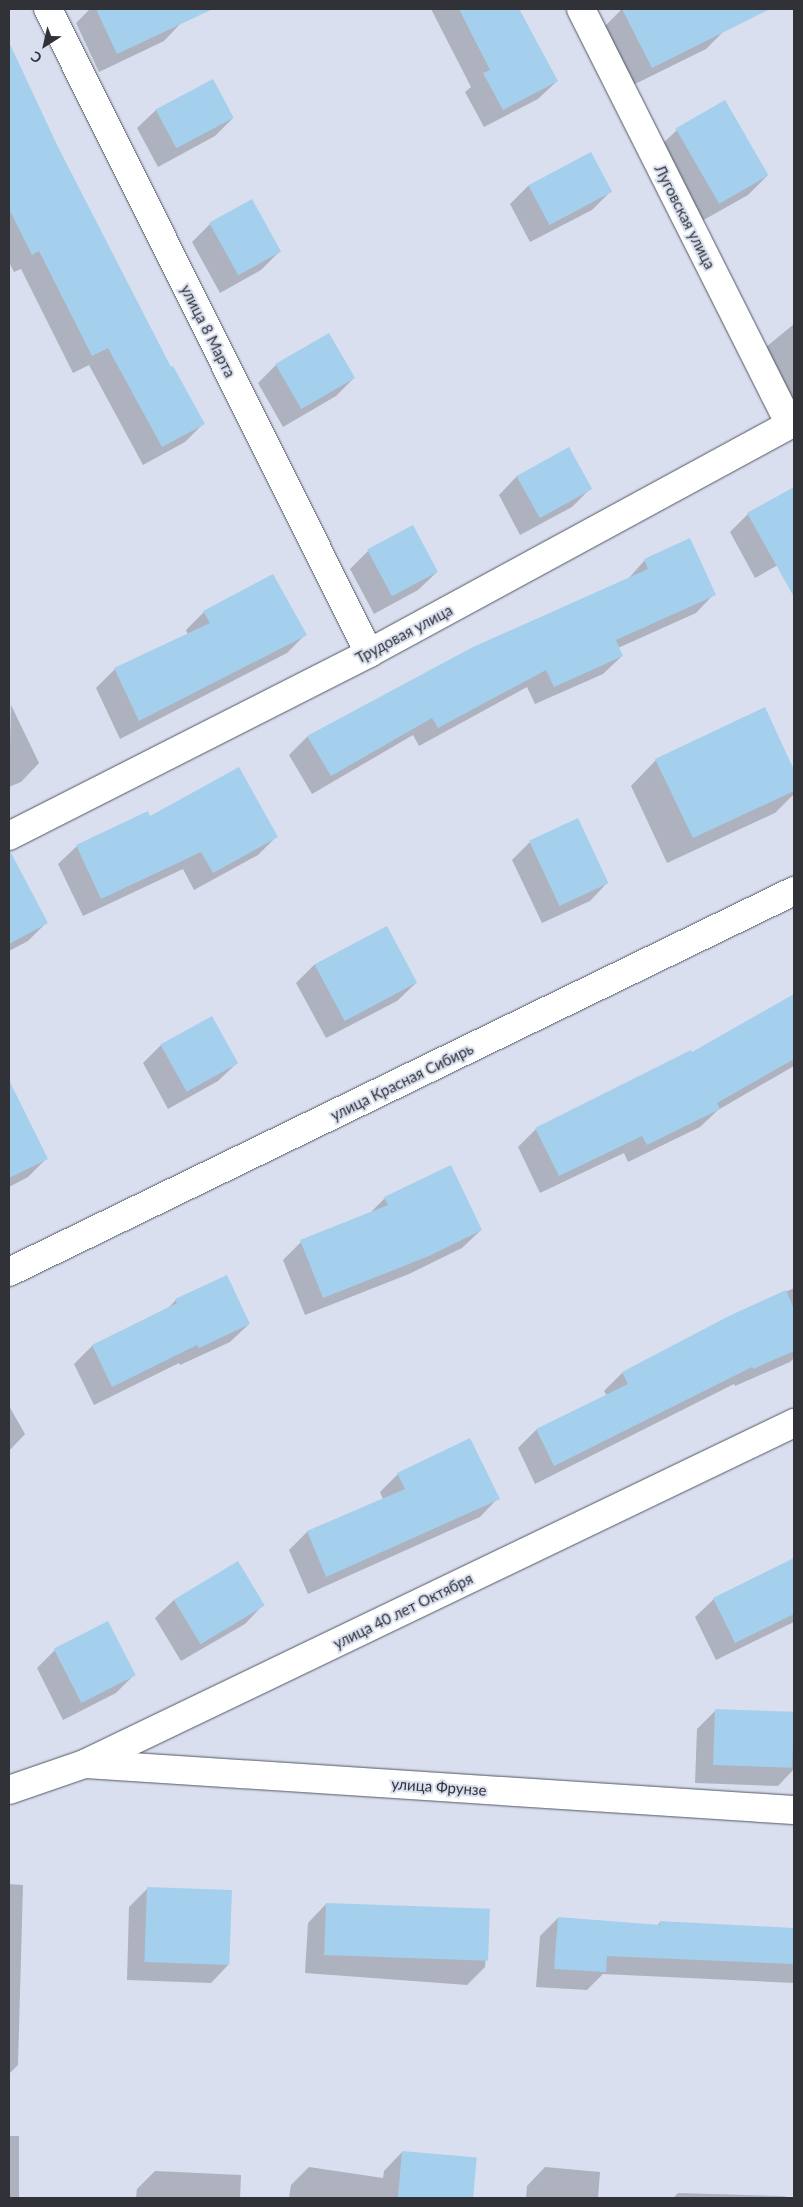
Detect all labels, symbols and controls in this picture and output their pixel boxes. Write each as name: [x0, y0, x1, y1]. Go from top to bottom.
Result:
north arrow: [20, 20, 70, 70]
text: С: [27, 48, 45, 67]
street label: Луговская улица: [651, 162, 719, 272]
street label: улица 8 Марта: [177, 282, 239, 380]
street label: Трудовая улица: [352, 601, 456, 667]
street label: улица Красная Сибирь: [328, 1040, 476, 1124]
street label: улица 40 лет Октября: [330, 1569, 476, 1653]
street label: улица Фрунзе: [391, 1775, 487, 1799]

